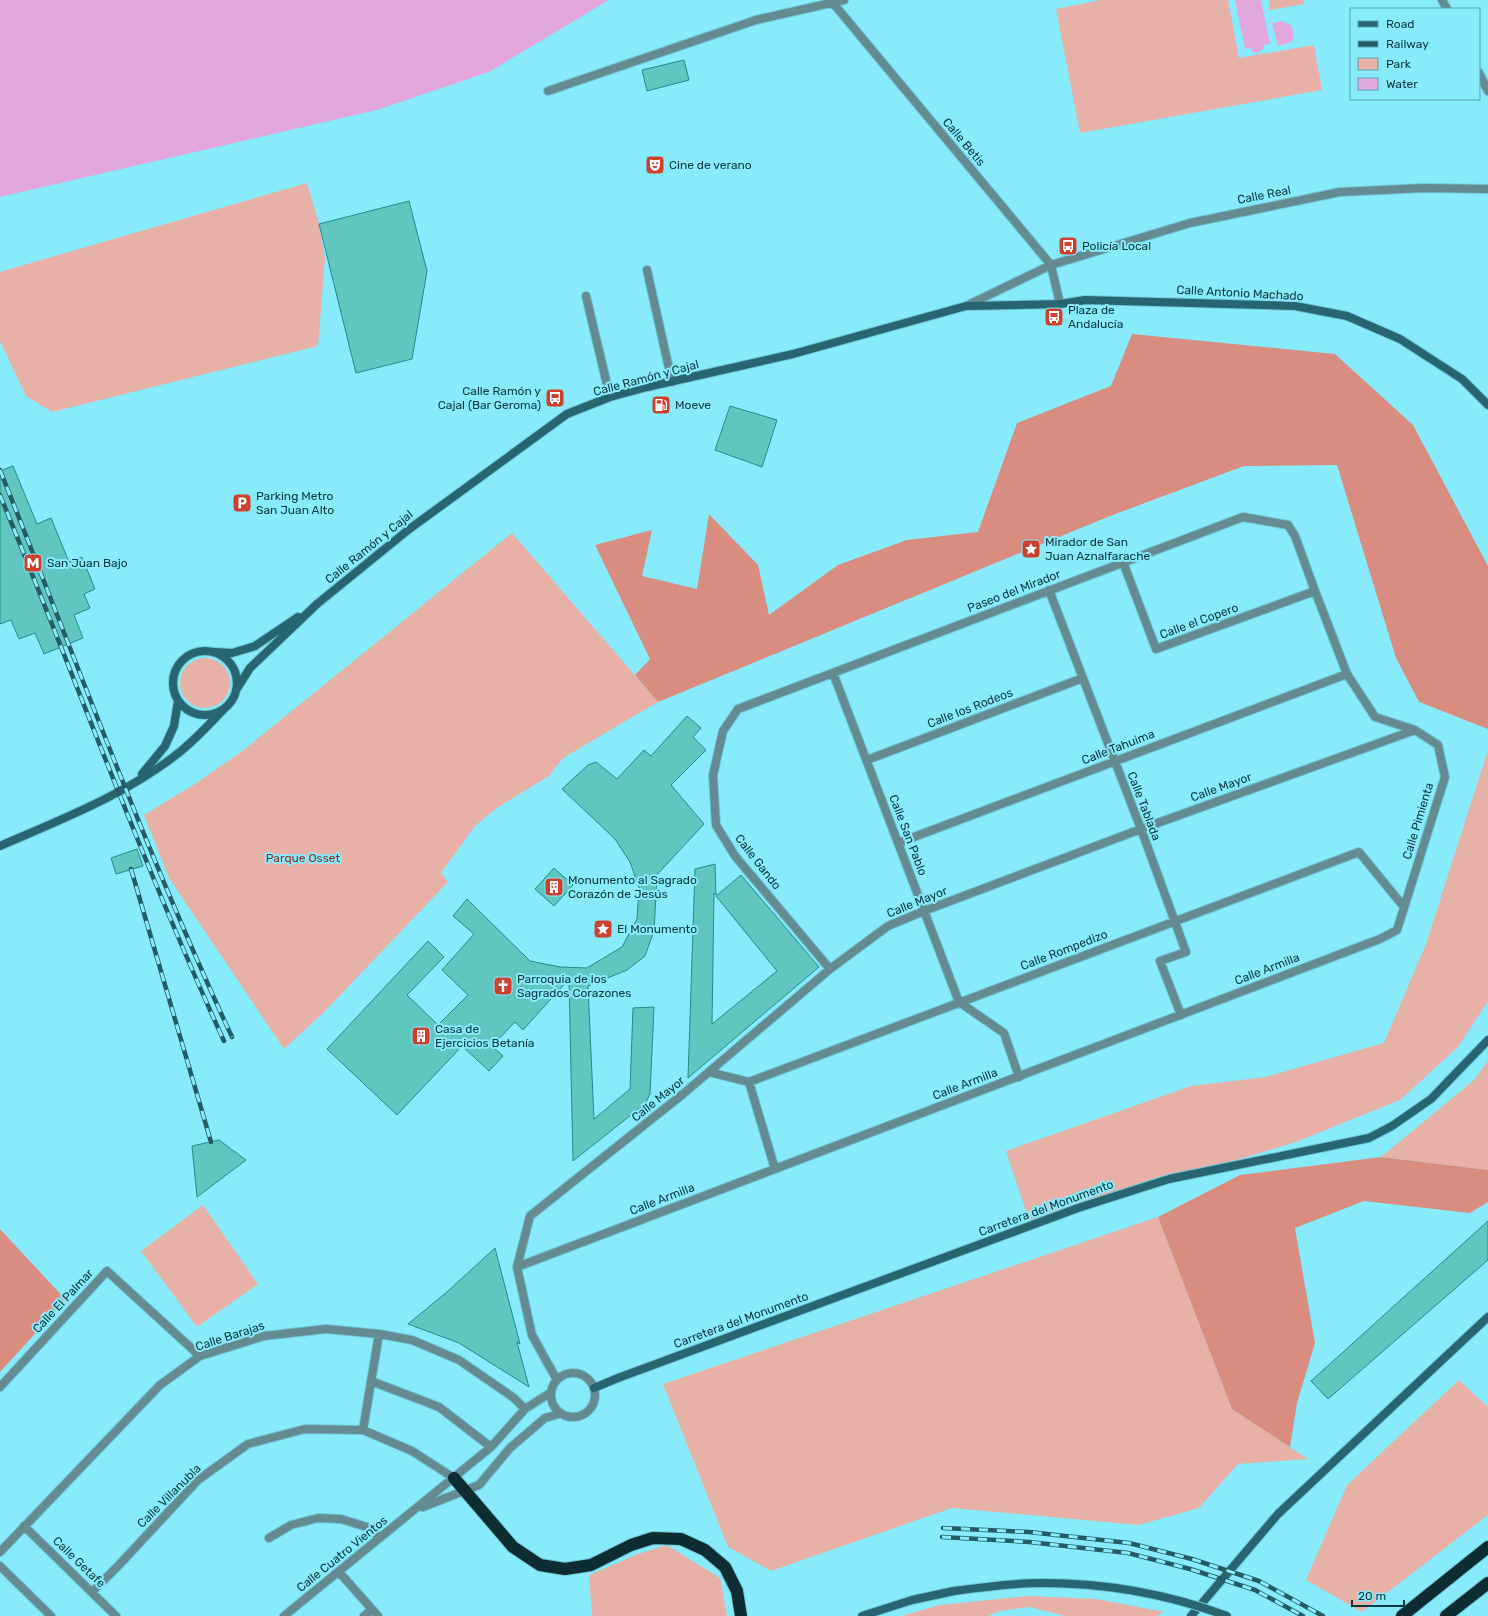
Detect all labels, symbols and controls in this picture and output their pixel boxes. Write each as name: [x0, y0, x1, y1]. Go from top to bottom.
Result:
legend: [1350, 8, 1480, 100]
text: Road: [1386, 17, 1414, 31]
text: Railway: [1386, 37, 1429, 51]
text: Park: [1386, 57, 1412, 71]
text: Water: [1386, 77, 1418, 91]
street label: Calle Betis: [940, 115, 988, 169]
theatre icon: Cine de verano: [644, 154, 666, 176]
place label: Cine de verano: [669, 158, 752, 172]
street label: Calle Real: [1236, 183, 1292, 207]
bus stop icon: Policía Local: [1057, 235, 1079, 257]
place label: Policía Local: [1082, 239, 1151, 253]
street label: Calle Antonio Machado: [1176, 283, 1304, 303]
place label: Plaza de Andalucía: [1068, 303, 1123, 331]
bus stop icon: Plaza de Andalucía: [1043, 306, 1065, 328]
street label: Calle Ramón y Cajal: [592, 357, 700, 399]
place label: Calle Ramón y Cajal (Bar Geroma): [438, 384, 541, 412]
bus stop icon: Calle Ramón y Cajal (Bar Geroma): [544, 387, 566, 409]
fuel station icon: Moeve: [650, 394, 672, 416]
place label: Moeve: [675, 398, 711, 412]
place label: Parking Metro San Juan Alto: [256, 489, 334, 517]
parking icon: Parking Metro San Juan Alto: [231, 492, 253, 514]
street label: Calle Ramón y Cajal: [322, 507, 416, 587]
place label: Mirador de San Juan Aznalfarache: [1045, 535, 1150, 563]
place icon: Mirador de San Juan Aznalfarache: [1020, 538, 1042, 560]
metro station icon: San Juan Bajo: [22, 552, 44, 574]
place label: San Juan Bajo: [47, 556, 128, 570]
street label: Paseo del Mirador: [965, 567, 1063, 615]
street label: Calle el Copero: [1158, 600, 1240, 642]
street label: Calle los Rodeos: [925, 685, 1015, 731]
street label: Calle Tahuima: [1080, 727, 1156, 767]
street label: Calle Mayor: [1189, 769, 1254, 805]
street label: Calle Tablada: [1124, 770, 1164, 842]
street label: Calle Pimienta: [1400, 781, 1436, 861]
street label: Calle San Pablo: [886, 793, 930, 878]
street label: Calle Gando: [732, 832, 784, 892]
park label: Parque Osset: [266, 851, 341, 865]
place label: Monumento al Sagrado Corazón de Jesús: [568, 873, 697, 901]
building icon: Monumento al Sagrado Corazón de Jesús: [543, 876, 565, 898]
street label: Calle Mayor: [885, 883, 950, 920]
place icon: El Monumento: [592, 918, 614, 940]
place label: El Monumento: [617, 922, 697, 936]
street label: Calle Rompedizo: [1018, 927, 1110, 973]
street label: Calle Armilla: [1233, 950, 1301, 988]
place label: Parroquia de los Sagrados Corazones: [517, 972, 631, 1000]
church icon: Parroquia de los Sagrados Corazones: [492, 975, 514, 997]
place label: Casa de Ejercicios Betanía: [435, 1022, 534, 1050]
building icon: Casa de Ejercicios Betanía: [410, 1025, 432, 1047]
street label: Calle Armilla: [931, 1065, 999, 1103]
street label: Calle Mayor: [629, 1073, 688, 1125]
street label: Carretera del Monumento: [977, 1177, 1115, 1239]
street label: Calle Armilla: [628, 1180, 696, 1218]
street label: Calle El Palmar: [30, 1266, 96, 1336]
street label: Carretera del Monumento: [672, 1289, 810, 1351]
street label: Calle Barajas: [194, 1318, 266, 1354]
street label: Calle Villanubla: [134, 1461, 204, 1531]
street label: Calle Cuatro Vientos: [294, 1513, 390, 1595]
street label: Calle Getafe: [50, 1534, 108, 1591]
scale bar: [1352, 1582, 1404, 1608]
text: 20 m: [1358, 1589, 1386, 1603]

